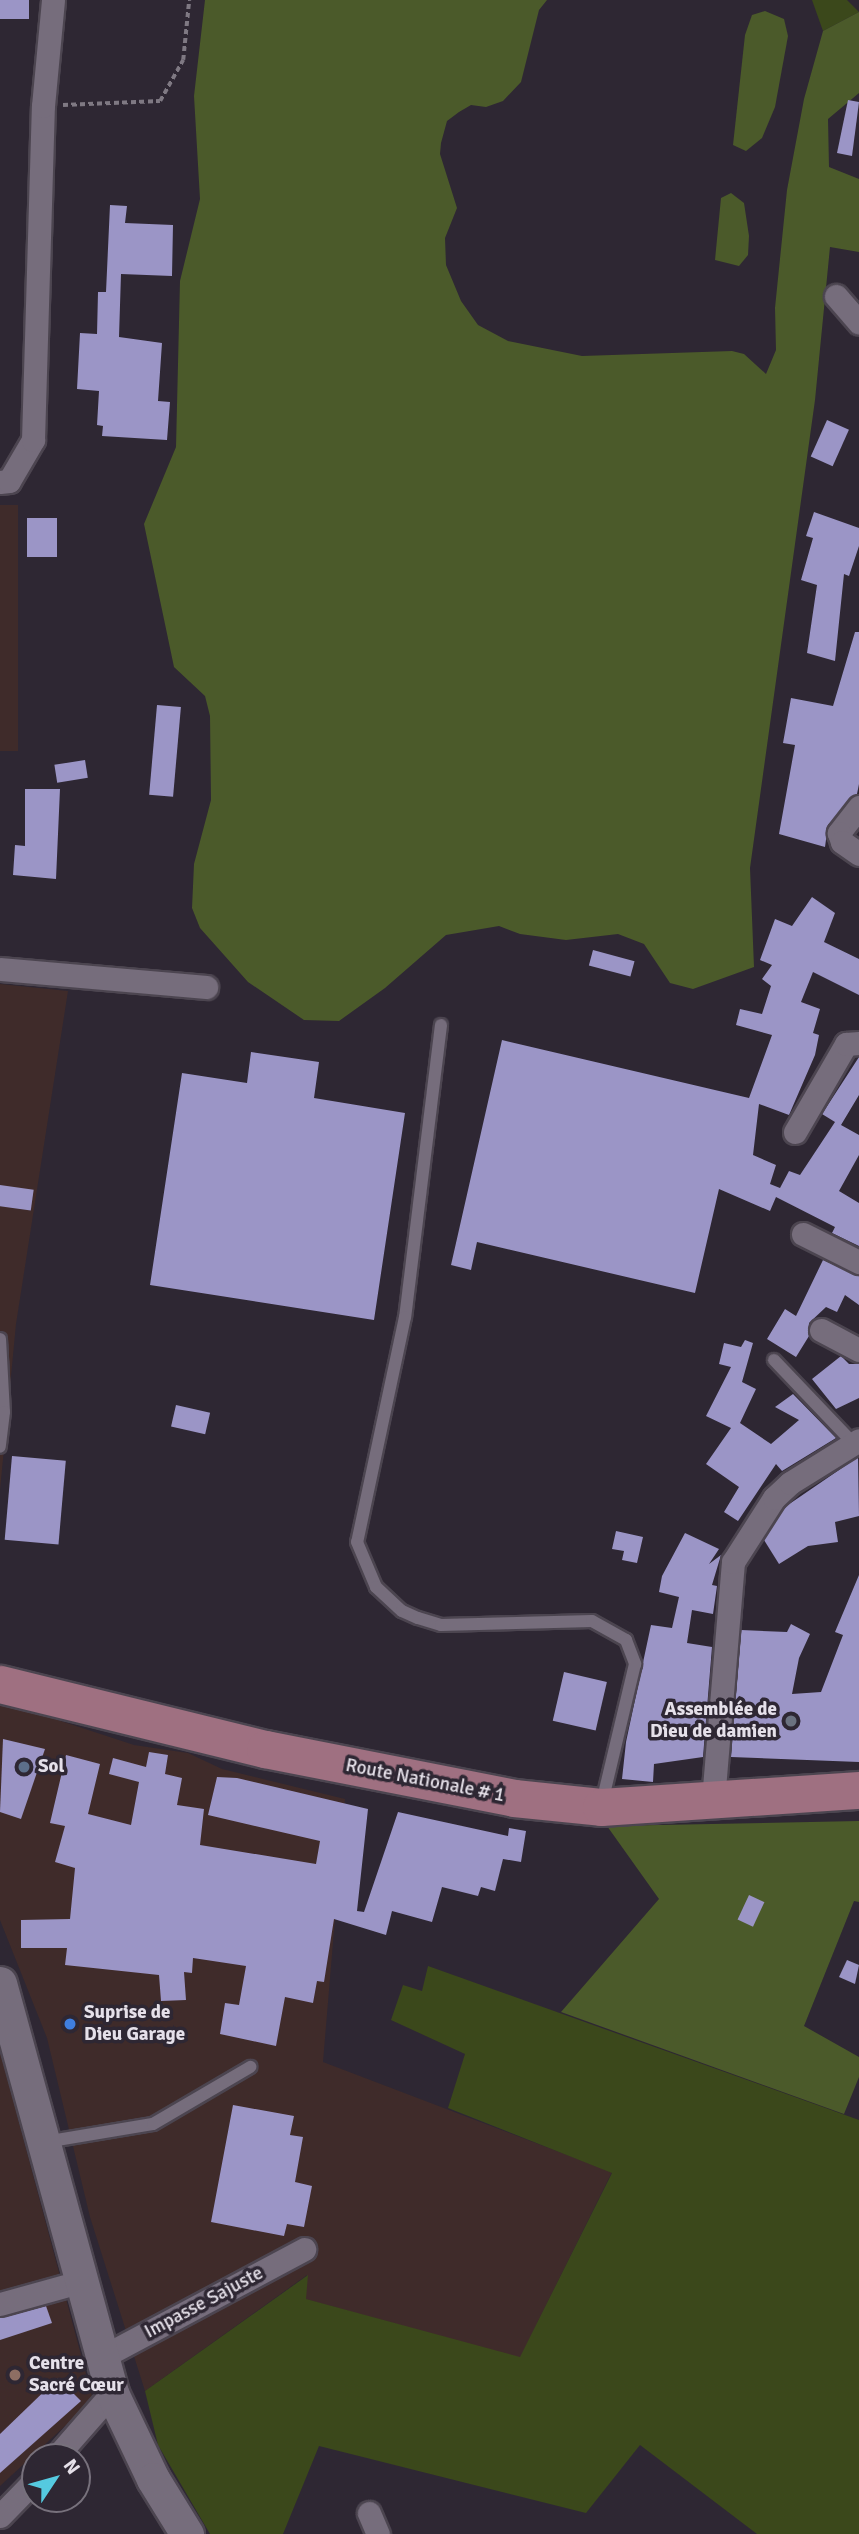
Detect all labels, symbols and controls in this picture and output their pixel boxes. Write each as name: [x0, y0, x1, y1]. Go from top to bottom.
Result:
place label: Assemblée de Dieu de damien: [650, 1699, 777, 1743]
marker: Assemblée de Dieu de damien: [783, 1713, 799, 1729]
street label: Route Nationale # 1: [344, 1754, 506, 1808]
place label: Sol: [38, 1756, 64, 1778]
marker: Sol: [16, 1759, 32, 1775]
place label: Suprise de Dieu Garage: [84, 2002, 185, 2046]
marker: Suprise de Dieu Garage: [62, 2016, 78, 2032]
street label: Impasse Sajuste: [141, 2262, 267, 2344]
place label: Centre Sacré Cœur: [29, 2353, 124, 2397]
marker: Centre Sacré Cœur: [7, 2367, 23, 2383]
north arrow: [21, 2443, 91, 2513]
text: N: [58, 2454, 85, 2479]

